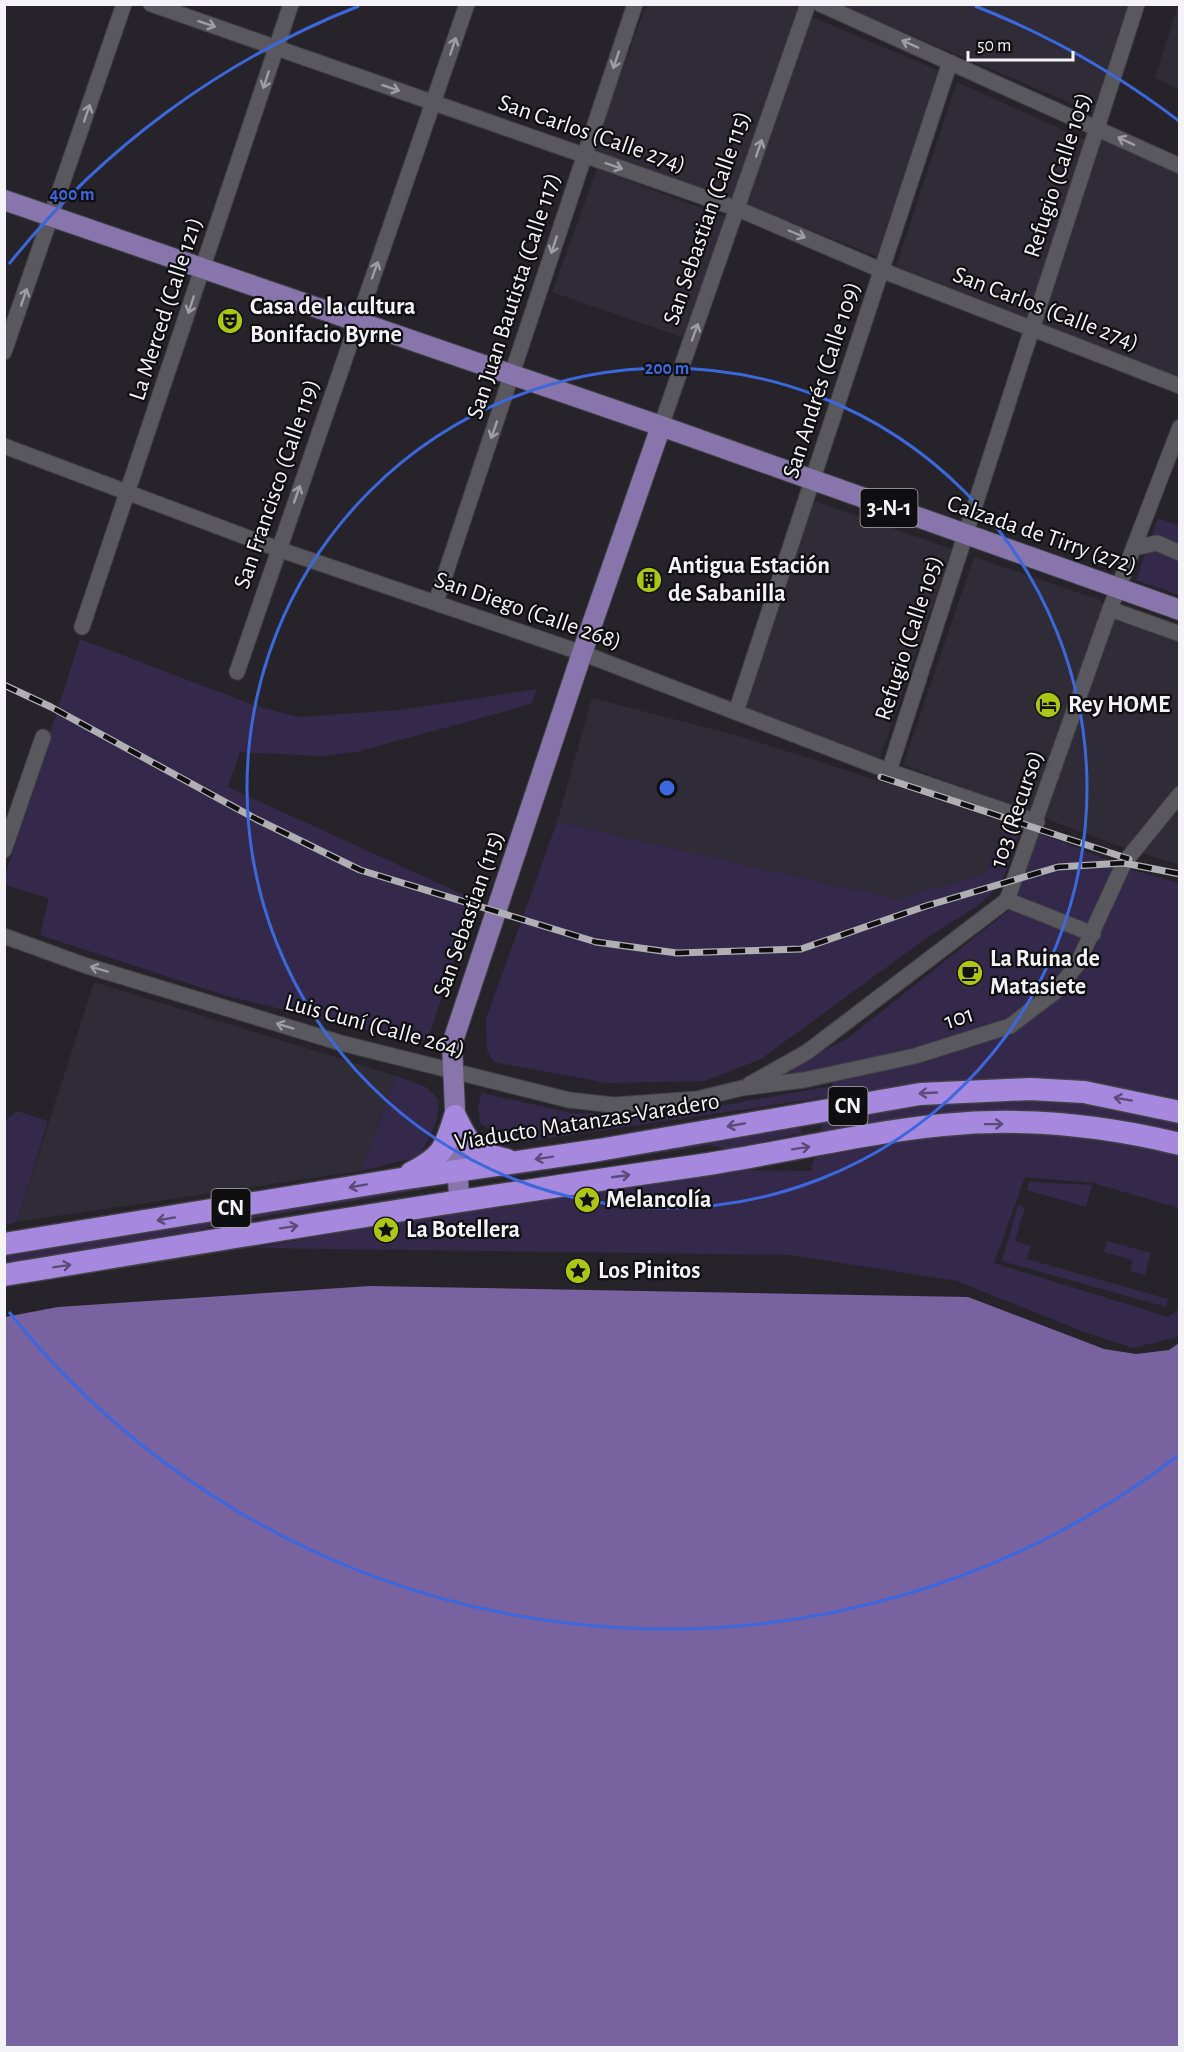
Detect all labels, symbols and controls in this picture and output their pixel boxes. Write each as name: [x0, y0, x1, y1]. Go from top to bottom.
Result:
one-way arrow: [197, 19, 216, 30]
scale bar: [968, 24, 1073, 62]
one-way arrow: [448, 37, 459, 56]
text: 50 m: [977, 37, 1011, 55]
one-way arrow: [901, 38, 919, 49]
one-way arrow: [610, 50, 621, 69]
one-way arrow: [259, 70, 270, 89]
one-way arrow: [381, 83, 400, 94]
street label: Refugio (Calle 105): [1020, 90, 1096, 260]
street label: San Carlos (Calle 274): [495, 91, 689, 177]
one-way arrow: [83, 104, 94, 123]
street label: San Sebastian (Calle 115): [659, 108, 755, 328]
one-way arrow: [1118, 135, 1136, 147]
one-way arrow: [755, 139, 766, 157]
one-way arrow: [605, 162, 623, 173]
street label: San Juan Bautista (Calle 117): [463, 170, 565, 422]
text: 400 m: [49, 186, 95, 204]
street label: La Merced (Calle 121): [125, 214, 207, 404]
one-way arrow: [788, 229, 806, 240]
one-way arrow: [548, 235, 559, 254]
one-way arrow: [370, 261, 381, 280]
street label: San Carlos (Calle 274): [950, 263, 1142, 355]
street label: San Andrés (Calle 109): [779, 279, 865, 481]
one-way arrow: [19, 288, 30, 307]
one-way arrow: [185, 295, 196, 314]
place label: Casa de la cultura Bonifacio Byrne: [250, 295, 416, 347]
theatre icon: Casa de la cultura Bonifacio Byrne: [215, 306, 245, 336]
one-way arrow: [690, 323, 701, 341]
text: 200 m: [645, 360, 689, 378]
street label: San Francisco (Calle 119): [230, 376, 324, 592]
one-way arrow: [487, 420, 498, 439]
one-way arrow: [292, 485, 303, 504]
road number: 3-N-1: [860, 489, 918, 527]
street label: Calzada de Tirry (272): [944, 491, 1140, 579]
street label: Refugio (Calle 105): [871, 553, 947, 723]
place label: Antigua Estación de Sabanilla: [668, 554, 830, 606]
building icon: Antigua Estación de Sabanilla: [634, 565, 664, 595]
street label: San Diego (Calle 268): [431, 568, 625, 654]
hotel icon: Rey HOME: [1033, 690, 1063, 720]
place label: Rey HOME: [1068, 693, 1170, 717]
street label: 103 (Recurso): [986, 747, 1048, 871]
centre of rings: [657, 778, 677, 798]
street label: San Sebastian (115): [429, 828, 509, 1000]
place label: La Ruina de Matasiete: [990, 947, 1100, 999]
cafe icon: La Ruina de Matasiete: [955, 958, 985, 988]
one-way arrow: [90, 963, 109, 974]
street label: Luis Cuní (Calle 264): [282, 990, 468, 1062]
street label: 101: [941, 1002, 977, 1034]
one-way arrow: [276, 1020, 295, 1031]
road number: CN: [828, 1087, 868, 1125]
one-way arrow: [919, 1088, 939, 1099]
street label: Viaducto Matanzas-Varadero: [453, 1089, 721, 1155]
one-way arrow: [1113, 1093, 1133, 1104]
one-way arrow: [984, 1118, 1004, 1129]
one-way arrow: [727, 1120, 746, 1131]
one-way arrow: [791, 1143, 810, 1154]
one-way arrow: [535, 1153, 554, 1164]
one-way arrow: [610, 1171, 630, 1182]
one-way arrow: [349, 1181, 369, 1192]
place icon: Melancolía: [572, 1185, 602, 1215]
place label: Melancolía: [606, 1188, 712, 1212]
road number: CN: [212, 1189, 250, 1227]
one-way arrow: [157, 1213, 176, 1224]
place icon: La Botellera: [371, 1215, 401, 1245]
place label: La Botellera: [406, 1218, 520, 1242]
one-way arrow: [279, 1221, 298, 1232]
place icon: Los Pinitos: [563, 1256, 593, 1286]
place label: Los Pinitos: [598, 1259, 700, 1283]
one-way arrow: [52, 1260, 72, 1271]

